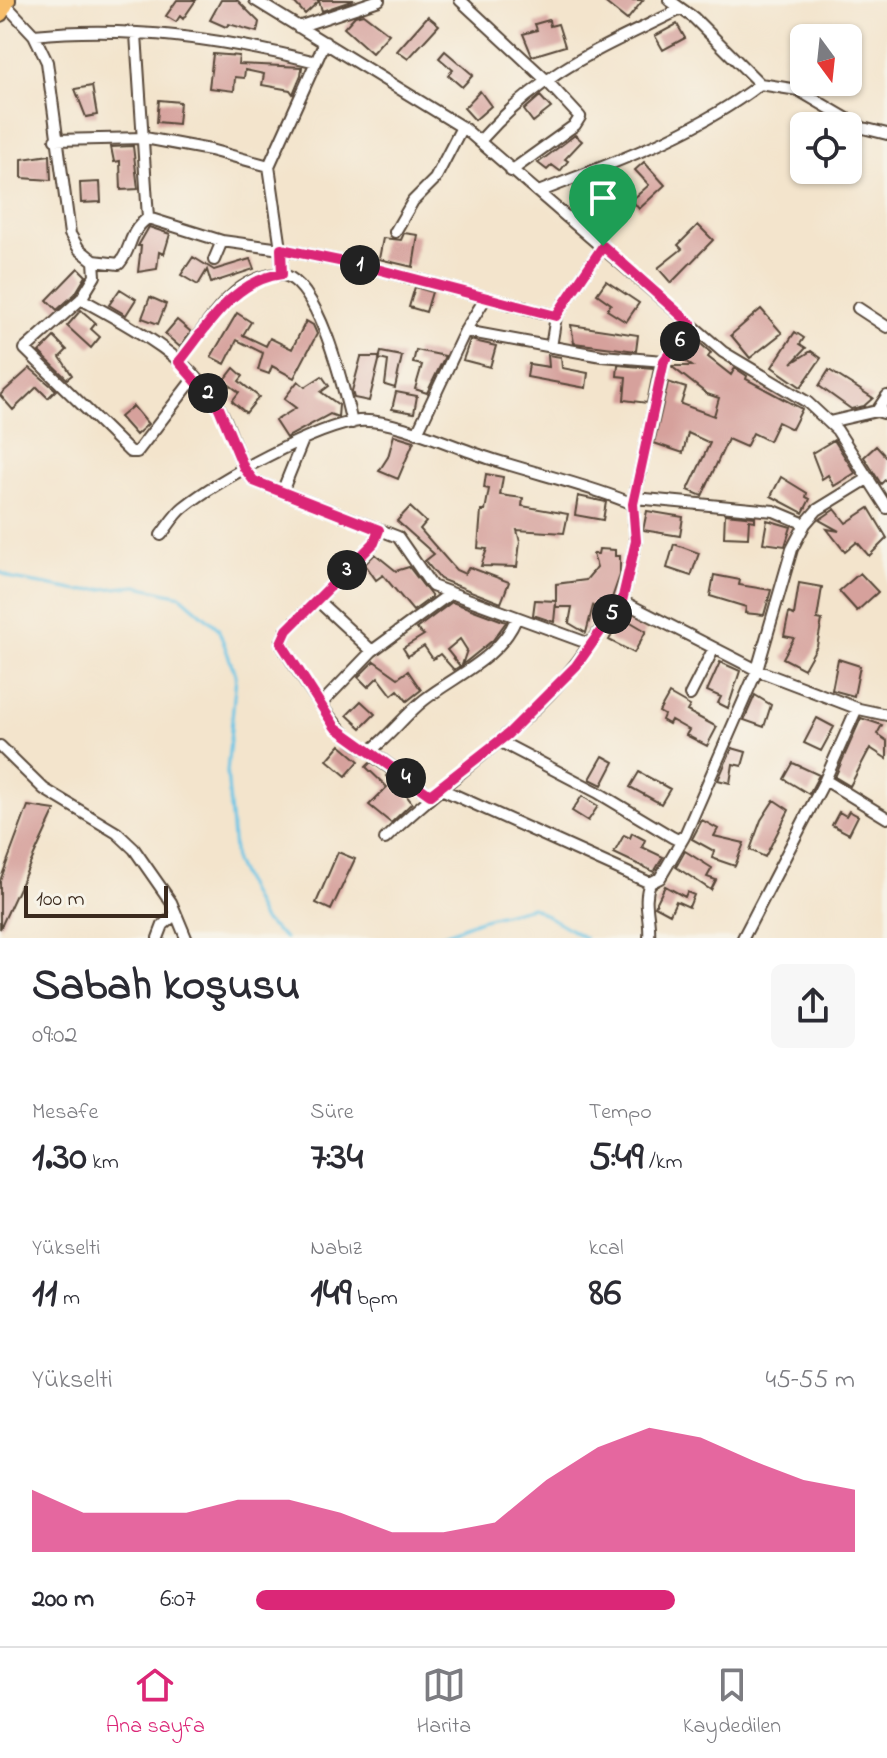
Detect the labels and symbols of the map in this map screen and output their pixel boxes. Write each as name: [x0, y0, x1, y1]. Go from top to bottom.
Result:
north arrow: [790, 24, 862, 96]
pin: [569, 164, 637, 246]
pin: 1: [340, 245, 380, 285]
pin: 6: [660, 321, 700, 361]
pin: 2: [188, 373, 228, 413]
pin: 3: [327, 550, 367, 590]
pin: 5: [592, 594, 632, 634]
pin: 4: [386, 758, 426, 798]
scale bar: [24, 882, 168, 918]

